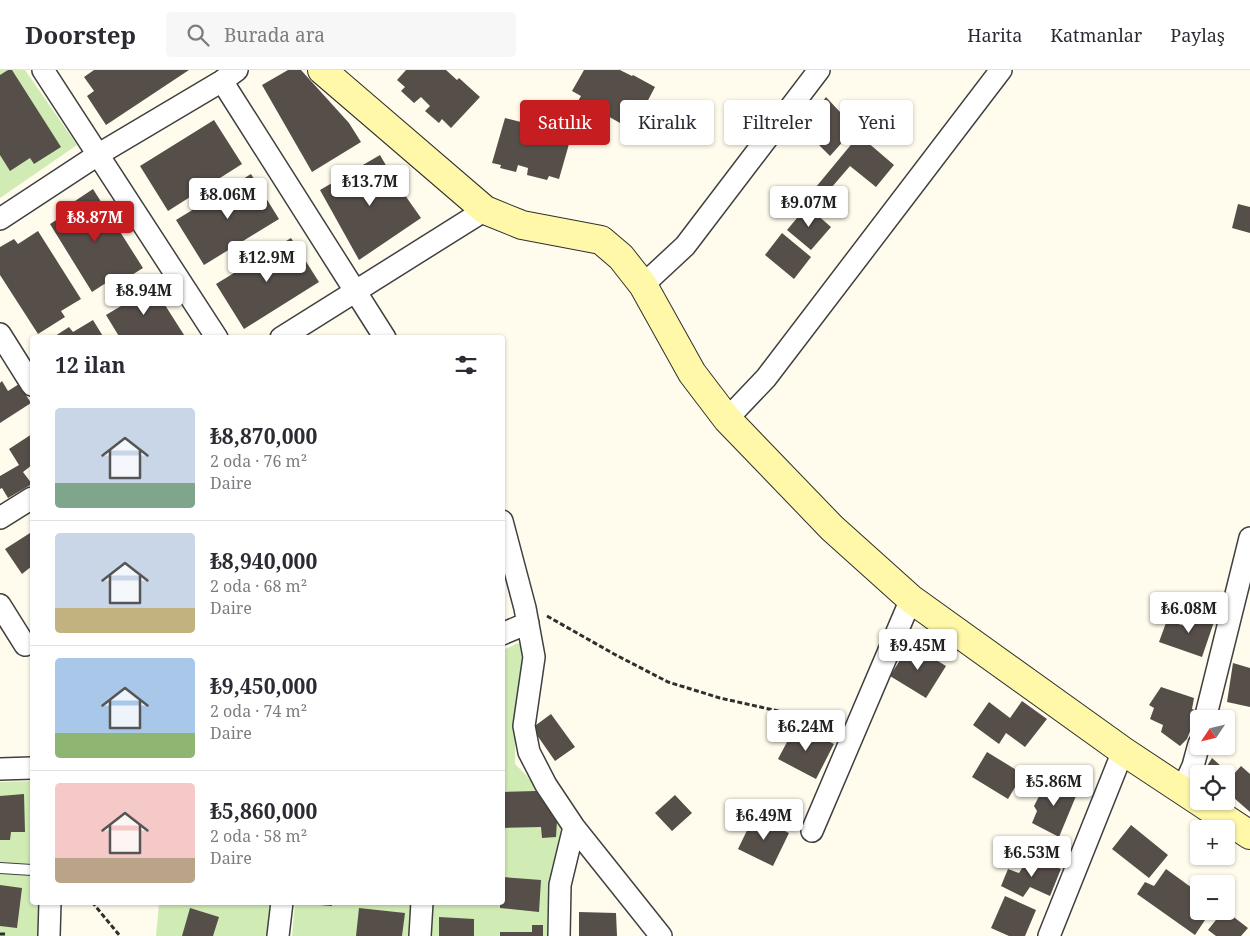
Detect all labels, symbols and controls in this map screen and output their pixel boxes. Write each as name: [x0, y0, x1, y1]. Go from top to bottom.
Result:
search box: [166, 12, 516, 57]
text: Doorstep: [25, 18, 136, 51]
icon: search: [184, 21, 212, 49]
text: Burada ara: [224, 22, 325, 48]
text: Harita: [967, 23, 1022, 47]
text: Katmanlar: [1050, 23, 1142, 47]
text: Paylaş: [1170, 23, 1225, 47]
chip: Satılık: [520, 100, 610, 145]
chip: Kiralık: [620, 100, 714, 145]
chip: Filtreler: [724, 100, 830, 145]
chip: Yeni: [840, 100, 913, 145]
pin: ₺13.7M: [329, 164, 411, 207]
text: ₺13.7M: [342, 170, 398, 192]
pin: ₺8.06M: [187, 178, 269, 220]
text: ₺8.06M: [200, 183, 256, 205]
pin: ₺9.07M: [768, 186, 850, 228]
text: ₺9.07M: [781, 191, 837, 213]
pin: ₺8.87M: [54, 200, 136, 243]
text: ₺8.87M: [67, 206, 123, 228]
pin: ₺12.9M: [226, 240, 308, 283]
text: ₺12.9M: [239, 246, 295, 268]
pin: ₺8.94M: [103, 274, 185, 316]
text: ₺8.94M: [116, 279, 172, 301]
text: 12 ilan: [55, 351, 126, 379]
icon: filters: [452, 351, 480, 379]
text: ₺8,870,000: [210, 422, 317, 450]
icon: home: [95, 428, 155, 488]
text: 2 oda · 76 m²: [210, 450, 307, 472]
text: Daire: [210, 472, 252, 494]
text: ₺8,940,000: [210, 547, 317, 575]
icon: home: [95, 553, 155, 613]
text: 2 oda · 68 m²: [210, 575, 307, 597]
pin: ₺6.08M: [1148, 592, 1230, 634]
text: Daire: [210, 597, 252, 619]
text: ₺6.08M: [1161, 597, 1217, 619]
pin: ₺9.45M: [877, 628, 959, 671]
text: ₺9.45M: [890, 634, 946, 656]
text: ₺9,450,000: [210, 672, 317, 700]
icon: home: [95, 678, 155, 738]
text: 2 oda · 74 m²: [210, 700, 307, 722]
pin: ₺6.24M: [765, 710, 847, 752]
north arrow: [1190, 710, 1235, 755]
map controls: [1190, 710, 1235, 920]
text: ₺6.24M: [778, 715, 834, 737]
text: Daire: [210, 722, 252, 744]
pin: ₺5.86M: [1013, 764, 1095, 807]
button: locate: [1190, 765, 1235, 810]
text: ₺5.86M: [1026, 770, 1082, 792]
text: ₺5,860,000: [210, 797, 317, 825]
pin: ₺6.49M: [723, 798, 805, 841]
icon: home: [95, 803, 155, 863]
text: ₺6.49M: [736, 804, 792, 826]
button: +: [1190, 820, 1235, 865]
text: 2 oda · 58 m²: [210, 825, 307, 847]
pin: ₺6.53M: [991, 836, 1073, 878]
text: ₺6.53M: [1004, 841, 1060, 863]
text: Daire: [210, 847, 252, 869]
button: −: [1190, 875, 1235, 920]

